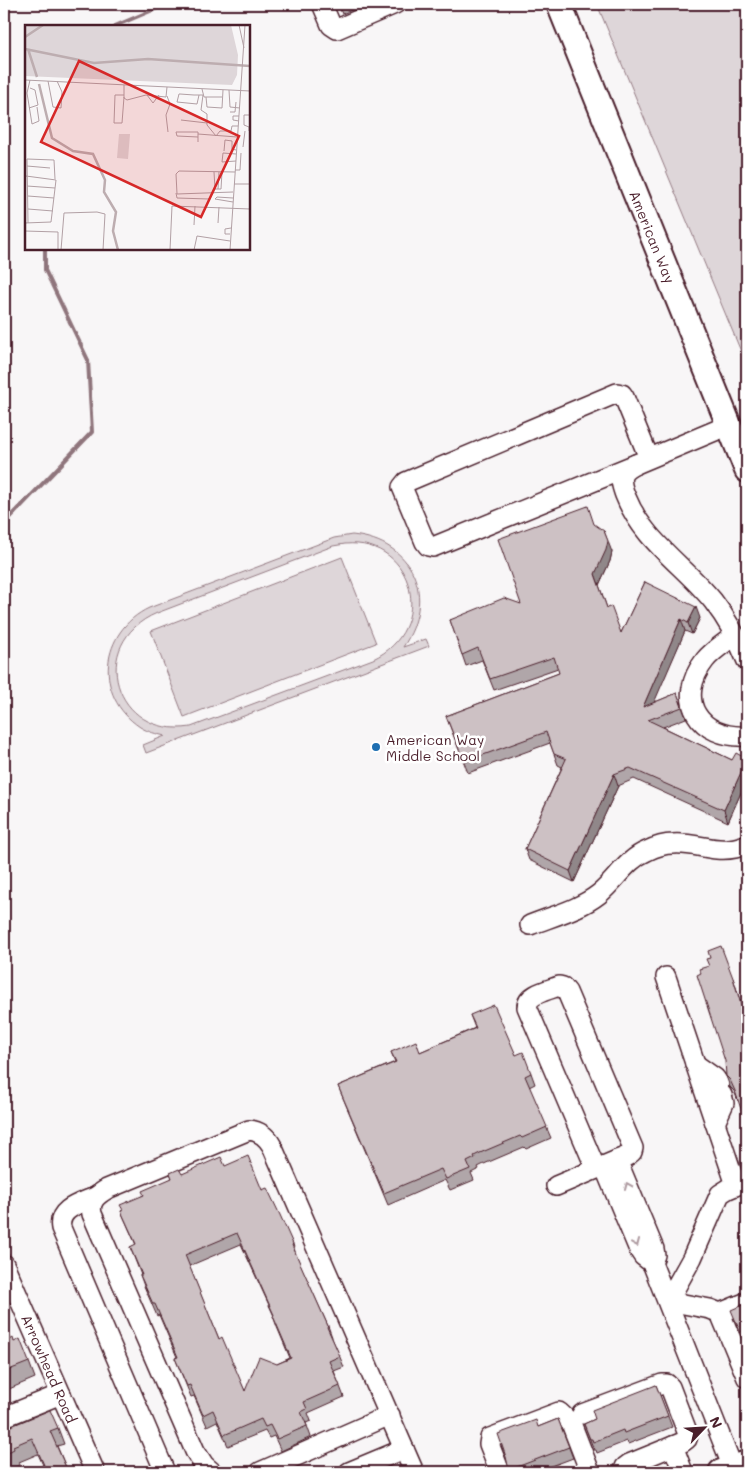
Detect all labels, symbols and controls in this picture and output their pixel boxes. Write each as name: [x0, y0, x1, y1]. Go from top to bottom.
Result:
inset map: [25, 25, 250, 250]
street label: American Way: [626, 188, 680, 286]
place label: American Way Middle School: [386, 730, 484, 765]
marker: American Way Middle School: [370, 741, 382, 753]
one-way arrow: [623, 1182, 634, 1191]
one-way arrow: [630, 1238, 640, 1247]
street label: Arrowhead Road: [18, 1311, 82, 1426]
north arrow: [678, 1404, 728, 1454]
text: N: [705, 1413, 727, 1431]

